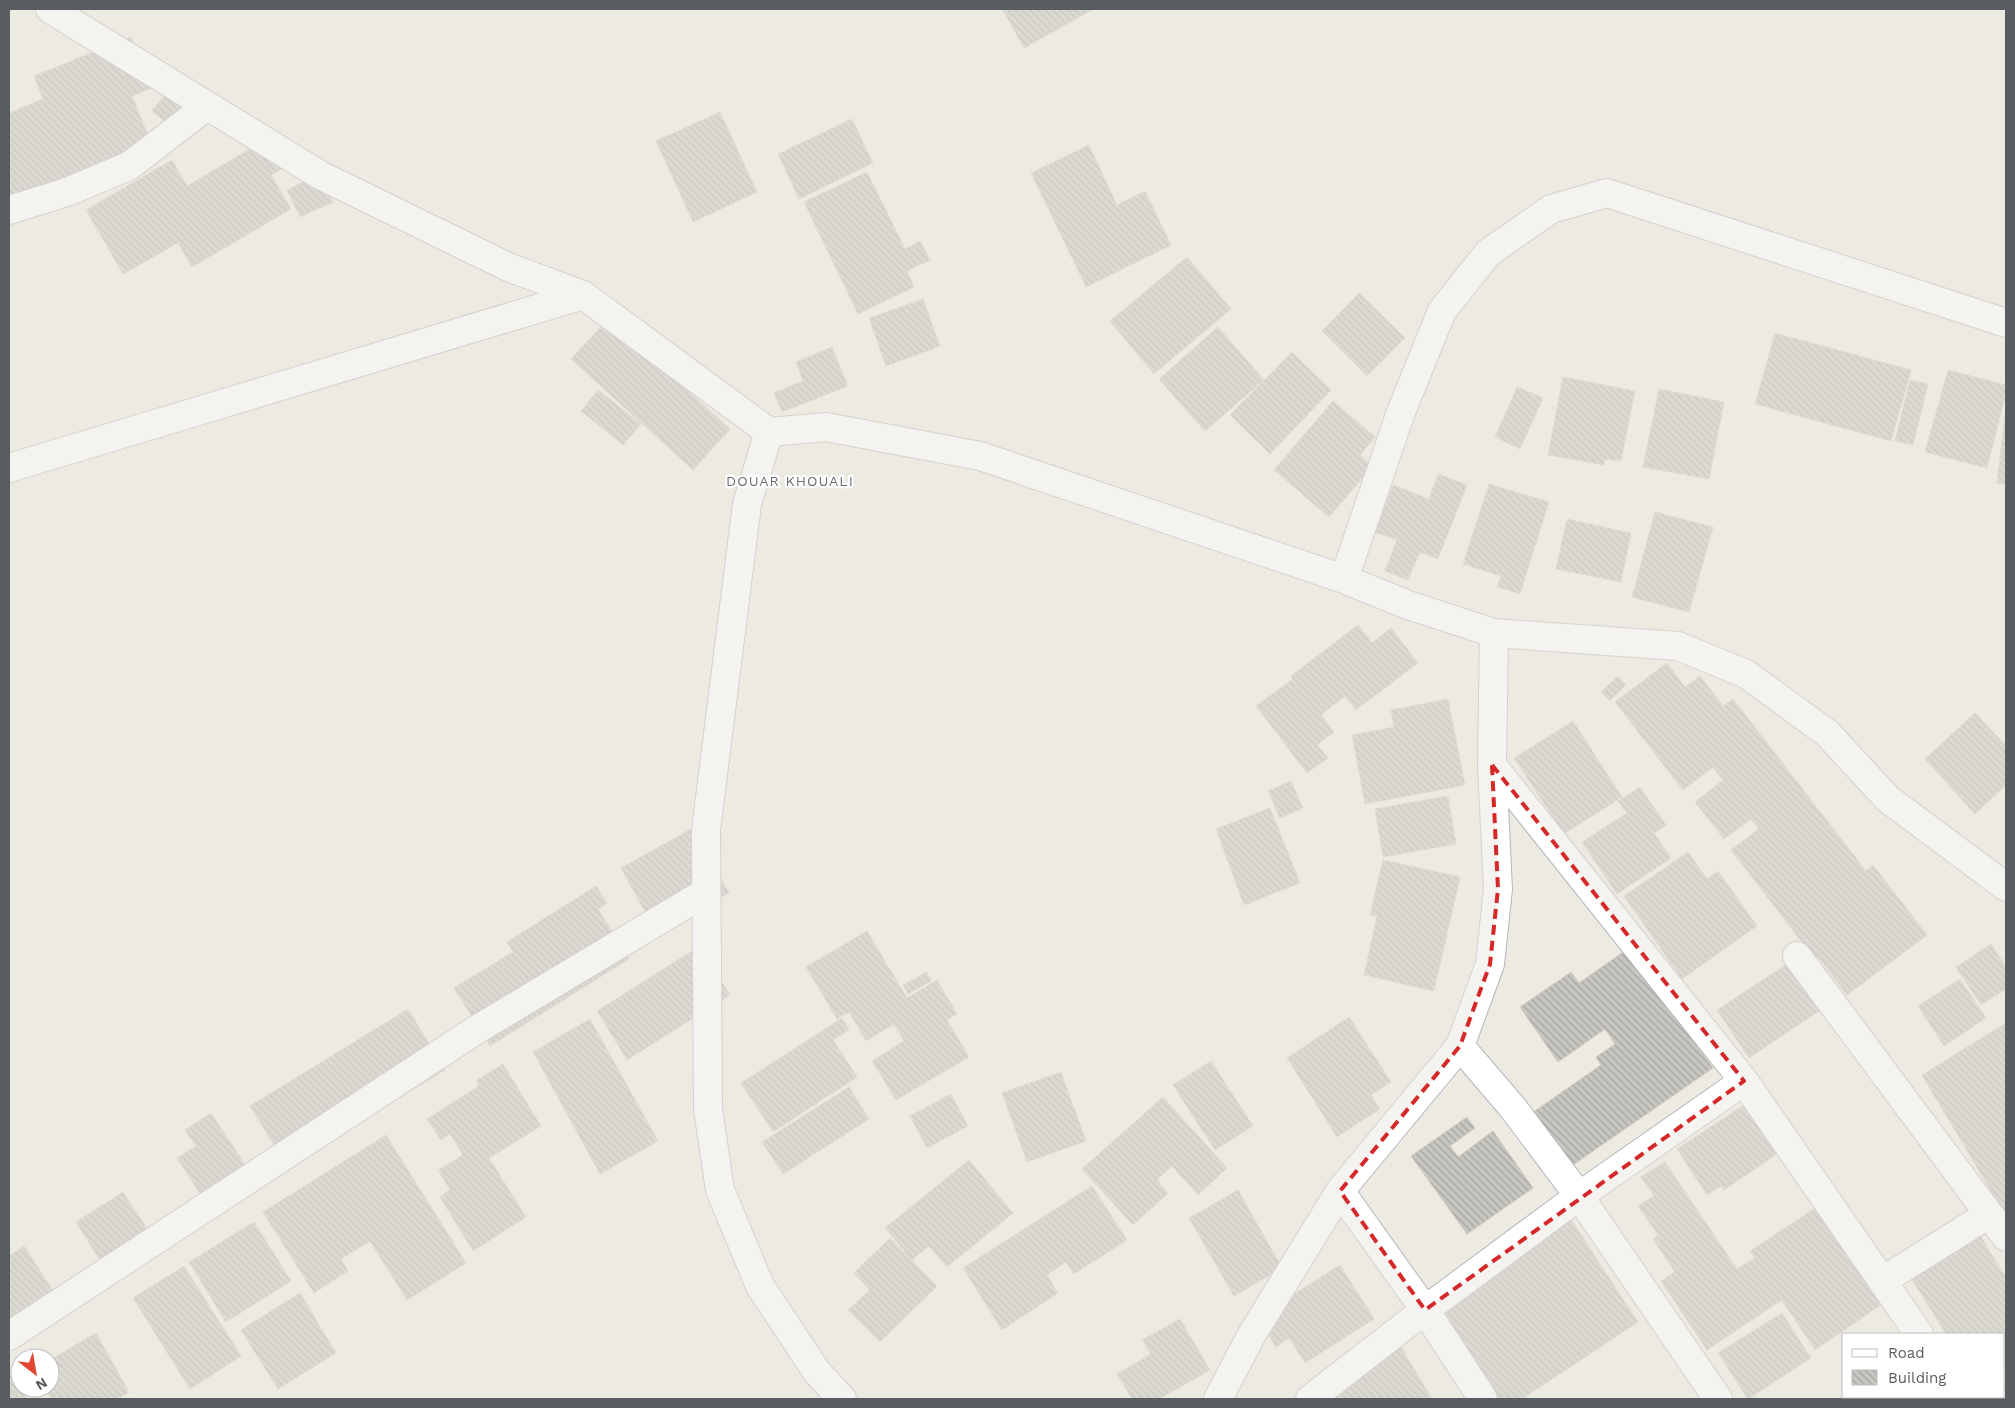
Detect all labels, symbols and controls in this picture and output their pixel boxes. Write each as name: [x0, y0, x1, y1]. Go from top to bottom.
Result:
district label: DOUAR KHOUALI: [726, 473, 854, 489]
legend: [1842, 1333, 2005, 1398]
text: Road: [1888, 1344, 1925, 1362]
north arrow: [10, 1348, 60, 1398]
text: Building: [1888, 1369, 1946, 1387]
text: N: [33, 1375, 50, 1394]

